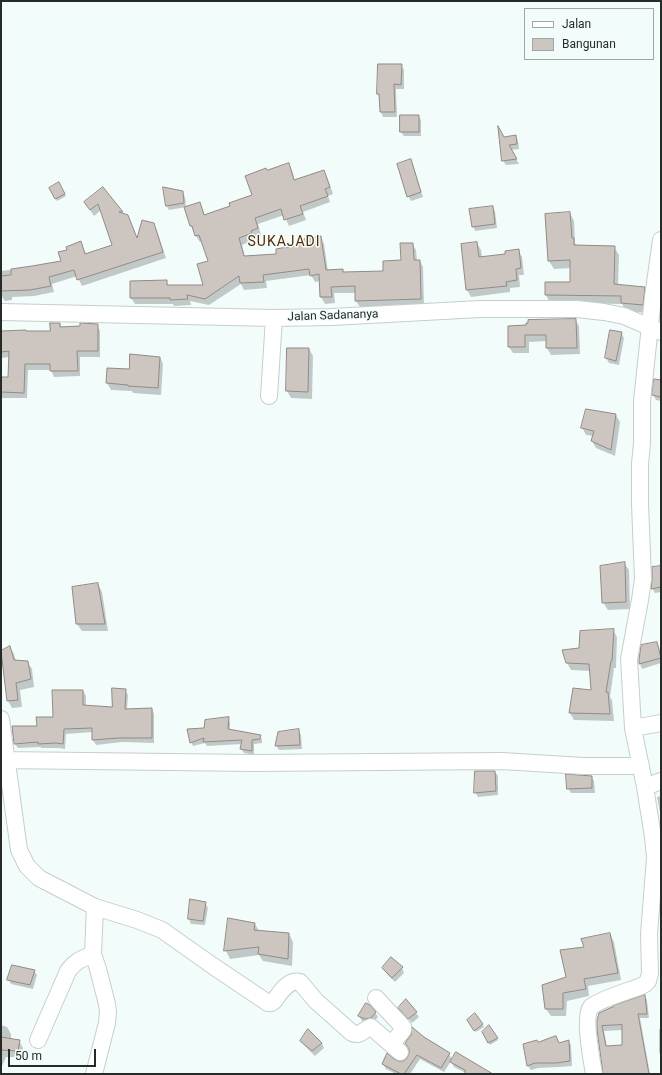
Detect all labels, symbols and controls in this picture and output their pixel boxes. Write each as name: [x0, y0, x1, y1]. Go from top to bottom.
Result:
legend: [524, 8, 654, 60]
text: Jalan: [562, 17, 591, 31]
text: Bangunan: [562, 37, 616, 51]
district label: SUKAJADI: [247, 234, 321, 250]
street label: Jalan Sadananya: [287, 307, 379, 325]
scale bar: [10, 1041, 98, 1067]
text: 50 m: [15, 1049, 42, 1063]

